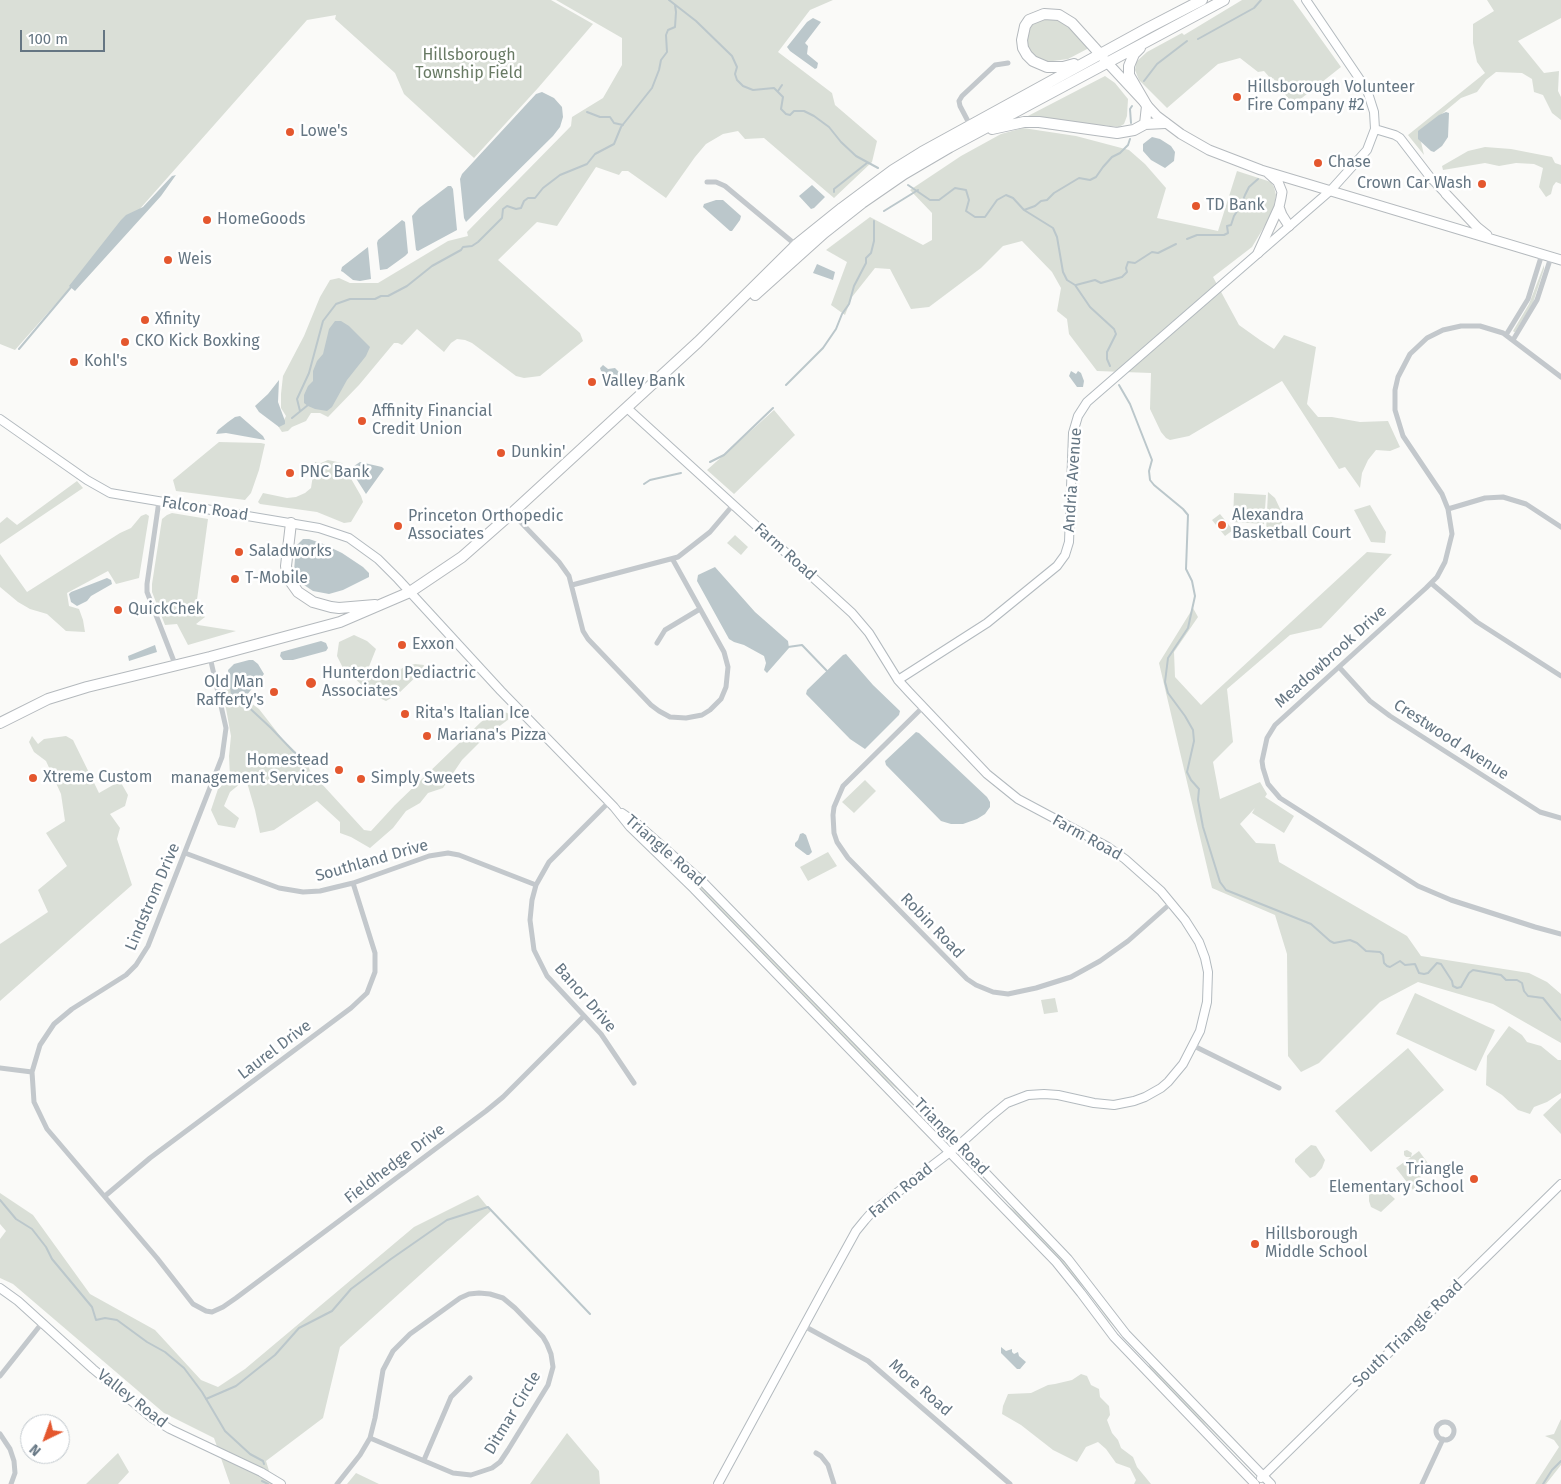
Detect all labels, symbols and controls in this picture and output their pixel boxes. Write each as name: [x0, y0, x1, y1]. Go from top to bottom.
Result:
scale bar: [22, 20, 108, 52]
text: 100 m: [28, 30, 68, 48]
park label: Hillsborough Township Field: [415, 46, 523, 84]
place label: Hillsborough Volunteer Fire Company #2: [1247, 78, 1415, 116]
marker: Hillsborough Volunteer Fire Company #2: [1231, 91, 1243, 103]
place label: Lowe's: [300, 122, 348, 142]
marker: Lowe's: [284, 126, 296, 138]
place label: Chase: [1328, 153, 1371, 173]
marker: Chase: [1312, 157, 1324, 169]
place label: Crown Car Wash: [1357, 174, 1472, 194]
marker: Crown Car Wash: [1476, 178, 1488, 190]
place label: TD Bank: [1206, 196, 1265, 216]
marker: TD Bank: [1190, 200, 1202, 212]
place label: HomeGoods: [217, 210, 305, 230]
marker: HomeGoods: [201, 214, 213, 226]
place label: Weis: [178, 250, 212, 270]
marker: Weis: [162, 254, 174, 266]
place label: Xfinity: [155, 310, 200, 330]
marker: Xfinity: [139, 314, 151, 326]
place label: CKO Kick Boxking: [135, 332, 260, 352]
marker: CKO Kick Boxking: [119, 336, 131, 348]
place label: Kohl's: [84, 352, 127, 372]
marker: Kohl's: [68, 356, 80, 368]
place label: Valley Bank: [602, 372, 685, 392]
marker: Valley Bank: [586, 376, 598, 388]
place label: Affinity Financial Credit Union: [372, 402, 492, 440]
marker: Affinity Financial Credit Union: [356, 415, 368, 427]
street label: Andria Avenue: [1060, 427, 1086, 533]
place label: Dunkin': [511, 443, 565, 463]
marker: Dunkin': [495, 447, 507, 459]
place label: PNC Bank: [300, 463, 369, 483]
marker: PNC Bank: [284, 467, 296, 479]
street label: Falcon Road: [160, 493, 250, 525]
place label: Alexandra Basketball Court: [1232, 506, 1351, 544]
place label: Princeton Orthopedic Associates: [408, 507, 563, 545]
street label: Farm Road: [750, 519, 820, 585]
marker: Alexandra Basketball Court: [1216, 519, 1228, 531]
marker: Princeton Orthopedic Associates: [392, 520, 404, 532]
place label: Saladworks: [249, 542, 332, 562]
marker: Saladworks: [233, 546, 245, 558]
place label: T-Mobile: [245, 569, 308, 589]
marker: T-Mobile: [229, 573, 241, 585]
place label: QuickChek: [128, 600, 204, 620]
street label: Meadowbrook Drive: [1271, 602, 1391, 712]
marker: QuickChek: [112, 604, 124, 616]
place label: Exxon: [412, 635, 455, 655]
marker: Exxon: [396, 639, 408, 651]
place label: Hunterdon Pediactric Associates: [322, 664, 476, 702]
place label: Old Man Rafferty's: [196, 673, 264, 711]
marker: Hunterdon Pediactric Associates: [304, 676, 318, 690]
marker: Old Man Rafferty's: [268, 686, 280, 698]
street label: Crestwood Avenue: [1390, 696, 1512, 784]
place label: Rita's Italian Ice: [415, 704, 530, 724]
marker: Rita's Italian Ice: [399, 708, 411, 720]
place label: Mariana's Pizza: [437, 726, 547, 746]
marker: Mariana's Pizza: [421, 730, 433, 742]
place label: Homestead management Services: [171, 751, 329, 789]
marker: Homestead management Services: [333, 764, 345, 776]
place label: Xtreme Custom: [43, 768, 152, 788]
place label: Simply Sweets: [371, 769, 475, 789]
marker: Xtreme Custom: [27, 772, 39, 784]
marker: Simply Sweets: [355, 773, 367, 785]
street label: Triangle Road: [621, 811, 709, 891]
street label: Farm Road: [1049, 811, 1125, 865]
street label: Southland Drive: [313, 836, 431, 886]
street label: Lindstrom Drive: [122, 840, 184, 954]
street label: Robin Road: [896, 889, 968, 963]
street label: Banor Drive: [550, 960, 620, 1036]
street label: Laurel Drive: [235, 1016, 315, 1084]
street label: Triangle Road: [910, 1095, 992, 1179]
street label: Fieldhedge Drive: [341, 1120, 449, 1208]
street label: Farm Road: [865, 1159, 937, 1223]
place label: Triangle Elementary School: [1329, 1160, 1464, 1198]
marker: Triangle Elementary School: [1468, 1173, 1480, 1185]
place label: Hillsborough Middle School: [1265, 1225, 1368, 1263]
marker: Hillsborough Middle School: [1249, 1238, 1261, 1250]
street label: South Triangle Road: [1349, 1276, 1467, 1392]
street label: More Road: [885, 1355, 955, 1421]
street label: Valley Road: [93, 1366, 171, 1432]
street label: Ditmar Circle: [481, 1368, 545, 1458]
north arrow: [20, 1414, 70, 1464]
text: N: [26, 1440, 44, 1459]

